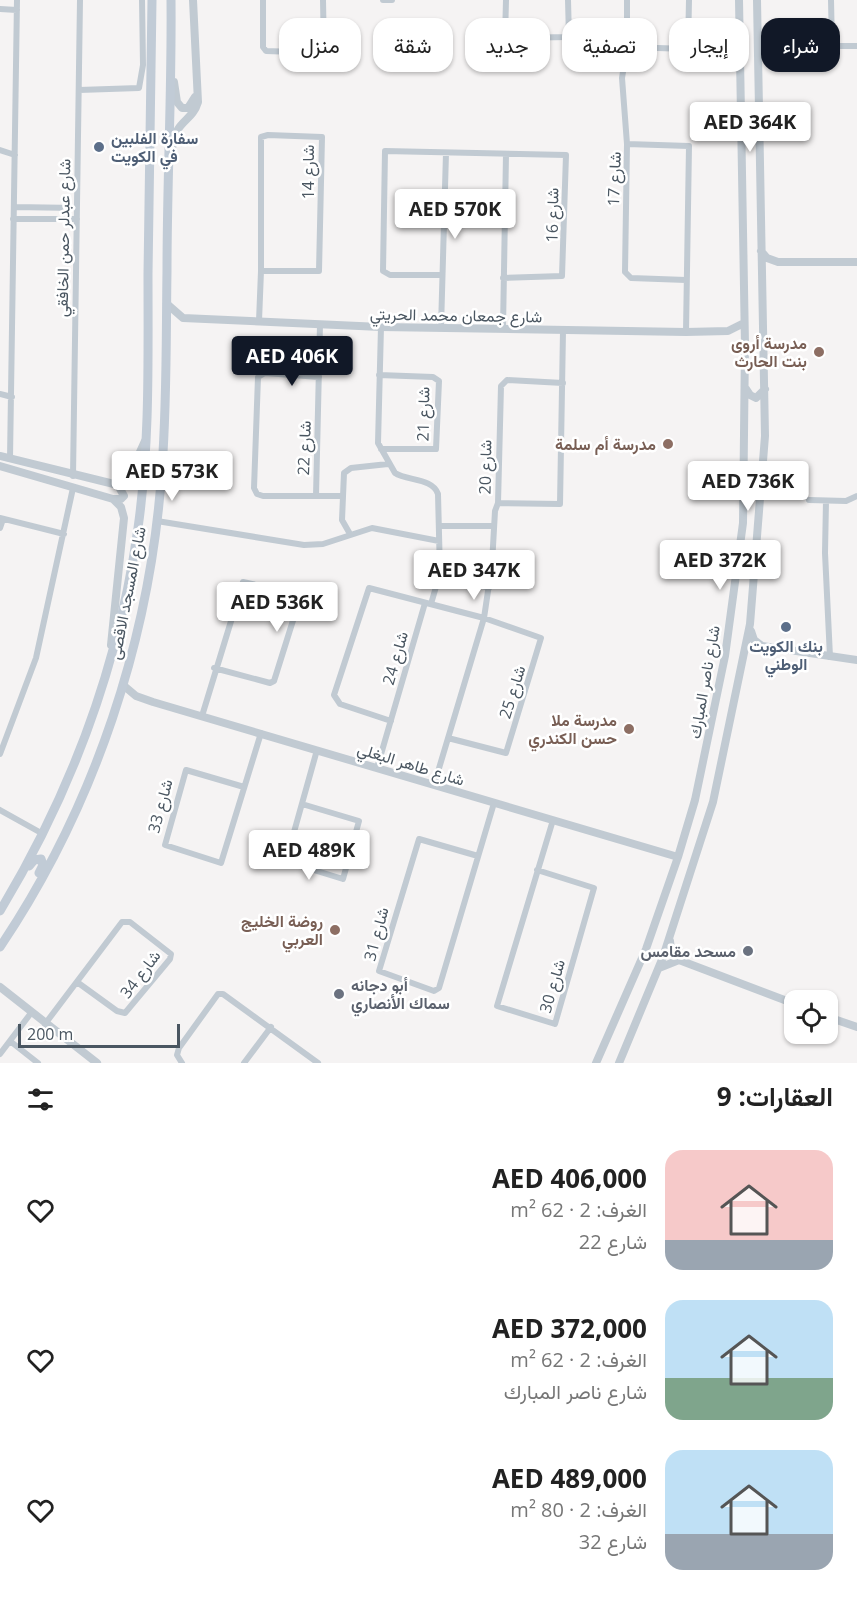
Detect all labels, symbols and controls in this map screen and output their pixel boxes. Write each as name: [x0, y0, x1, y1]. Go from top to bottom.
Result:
chip: منزل: [279, 18, 361, 72]
chip: شقة: [373, 18, 453, 72]
chip: جديد: [465, 18, 550, 72]
chip: تصفية: [562, 18, 657, 72]
chip: إيجار: [669, 18, 749, 72]
chip: شراء: [761, 18, 840, 72]
pin: AED 364K: [688, 102, 812, 153]
text: AED 364K: [704, 108, 796, 135]
place label: سفارة الفلبين في الكويت: [111, 127, 198, 170]
marker: سفارة الفلبين في الكويت: [92, 140, 106, 154]
street label: شارع 14: [297, 145, 320, 199]
street label: شارع 17: [602, 151, 627, 207]
street label: شارع عبدلر حمن الخافقي: [51, 159, 78, 317]
street label: شارع 16: [541, 187, 564, 243]
pin: AED 570K: [393, 189, 517, 240]
text: AED 570K: [409, 195, 501, 222]
street label: شارع جمعان محمد الحريتي: [370, 302, 542, 331]
place label: مدرسة أروى بنت الحارث: [731, 332, 807, 372]
pin: AED 406K: [230, 336, 354, 387]
text: AED 406K: [246, 342, 338, 369]
marker: مدرسة أروى بنت الحارث: [812, 345, 826, 359]
street label: شارع 21: [412, 386, 435, 442]
street label: شارع 22: [292, 420, 317, 476]
place label: مدرسة أم سلمة: [555, 433, 656, 455]
marker: مدرسة أم سلمة: [661, 437, 675, 451]
street label: شارع 20: [474, 439, 497, 495]
pin: AED 573K: [110, 451, 234, 502]
text: AED 573K: [126, 457, 218, 484]
pin: AED 736K: [686, 461, 810, 512]
text: AED 736K: [702, 467, 794, 494]
street label: شارع المسجد الاقصى: [103, 525, 152, 662]
pin: AED 372K: [658, 540, 782, 591]
text: AED 372K: [674, 546, 766, 573]
pin: AED 347K: [412, 550, 536, 601]
text: AED 347K: [428, 556, 520, 583]
pin: AED 536K: [215, 582, 339, 633]
text: AED 536K: [231, 588, 323, 615]
marker: بنك الكويت الوطني: [779, 620, 793, 634]
street label: شارع ناصر المبارك: [683, 624, 726, 740]
street label: شارع 24: [377, 629, 414, 688]
place label: بنك الكويت الوطني: [749, 635, 823, 678]
street label: شارع 25: [493, 663, 531, 722]
place label: مدرسة ملا حسن الكندري: [528, 709, 617, 752]
marker: مدرسة ملا حسن الكندري: [622, 722, 636, 736]
street label: شارع طاهر البغلي: [354, 737, 467, 794]
street label: شارع 33: [142, 777, 179, 835]
pin: AED 489K: [247, 830, 371, 881]
text: AED 489K: [263, 836, 355, 863]
street label: شارع 31: [358, 905, 395, 963]
place label: روضة الخليج العربي: [241, 910, 323, 953]
marker: روضة الخليج العربي: [328, 923, 342, 937]
place label: مسحد مقامس: [640, 940, 736, 962]
marker: مسحد مقامس: [741, 944, 755, 958]
street label: شارع 34: [115, 946, 166, 1003]
street label: شارع 30: [534, 957, 571, 1016]
place label: أبو دجانه سماك الأنصاري: [351, 974, 450, 1017]
marker: أبو دجانه سماك الأنصاري: [332, 987, 346, 1001]
map controls: [784, 990, 838, 1044]
button: locate: [784, 990, 838, 1044]
scale bar: [18, 1021, 180, 1048]
text: 200 m: [27, 1023, 73, 1045]
text: العقارات: 9: [717, 1078, 833, 1114]
icon: filters: [24, 1083, 57, 1116]
text: AED 406,000: [492, 1160, 647, 1196]
icon: home: [713, 1174, 785, 1246]
icon: heart: [24, 1194, 57, 1227]
text: الغرف: 2 · 62 m²: [510, 1196, 647, 1223]
text: شارع 22: [579, 1228, 647, 1255]
text: AED 372,000: [492, 1310, 647, 1346]
icon: home: [713, 1324, 785, 1396]
icon: heart: [24, 1344, 57, 1377]
text: الغرف: 2 · 62 m²: [510, 1346, 647, 1373]
text: شارع ناصر المبارك: [504, 1378, 647, 1405]
text: AED 489,000: [492, 1460, 647, 1496]
icon: home: [713, 1474, 785, 1546]
icon: heart: [24, 1494, 57, 1527]
text: الغرف: 2 · 80 m²: [510, 1496, 647, 1523]
text: شارع 32: [579, 1528, 647, 1555]

